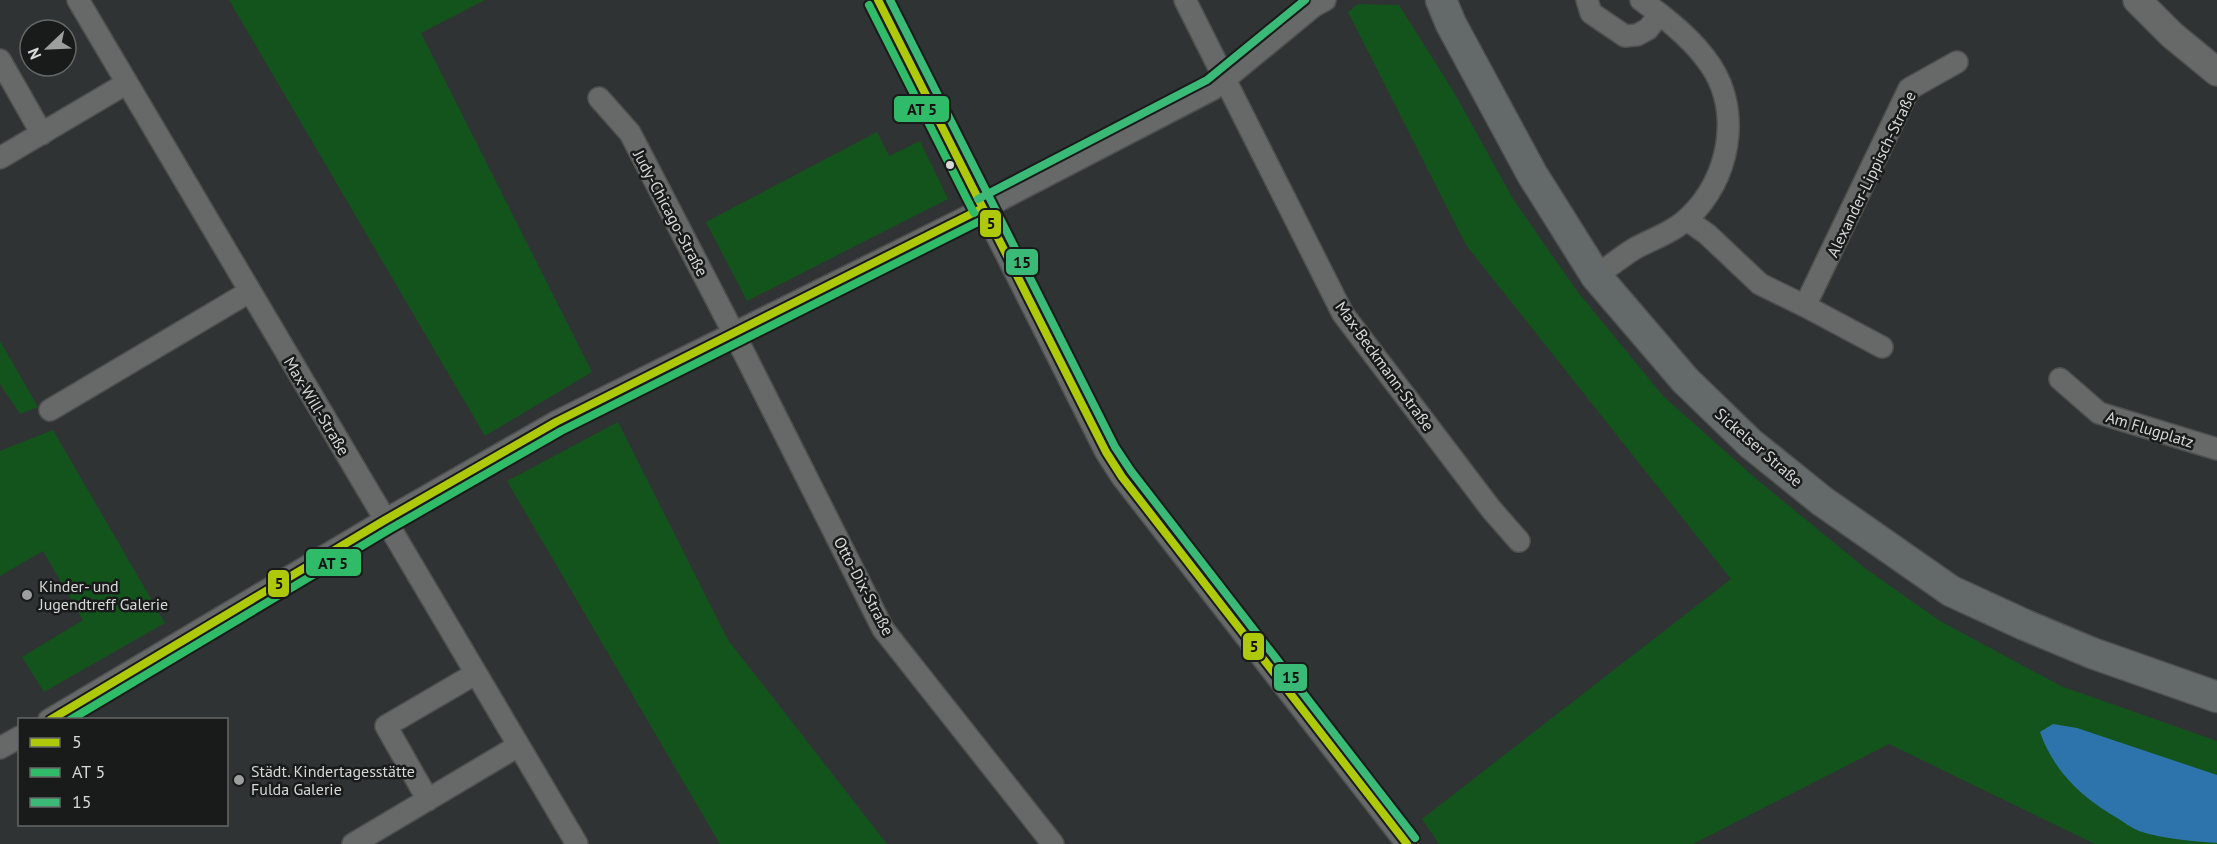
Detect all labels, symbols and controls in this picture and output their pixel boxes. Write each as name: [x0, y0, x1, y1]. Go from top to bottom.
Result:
north arrow: [18, 18, 78, 78]
text: N: [23, 45, 45, 63]
street label: Alexander-Lippisch-Straße: [1822, 88, 1920, 260]
line badge: AT 5: [893, 95, 950, 123]
text: AT 5: [907, 99, 937, 119]
street label: Judy-Chicago-Straße: [629, 145, 713, 280]
unlabelled marker: [944, 159, 956, 171]
line badge: 5: [979, 209, 1002, 238]
text: 5: [986, 213, 996, 233]
line badge: 15: [1005, 248, 1039, 276]
text: 15: [1013, 252, 1031, 272]
street label: Max-Beckmann-Straße: [1331, 297, 1439, 435]
street label: Max-Will-Straße: [280, 353, 354, 459]
street label: Sickelser Straße: [1711, 403, 1807, 491]
street label: Am Flugplatz: [2104, 406, 2196, 452]
street label: Otto-Dix-Straße: [830, 533, 898, 639]
line badge: AT 5: [305, 548, 362, 577]
text: AT 5: [318, 553, 348, 573]
line badge: 5: [267, 569, 290, 598]
text: 5: [274, 573, 284, 593]
place label: Kinder- und Jugendtreff Galerie: [38, 576, 168, 614]
marker: Kinder- und Jugendtreff Galerie: [20, 588, 34, 602]
line badge: 5: [1242, 632, 1265, 661]
text: 5: [1249, 636, 1259, 656]
line badge: 15: [1273, 663, 1308, 692]
text: 15: [1282, 667, 1300, 687]
legend: [18, 718, 228, 826]
text: 5: [72, 730, 82, 753]
text: AT 5: [72, 760, 105, 783]
place label: Städt. Kindertagesstätte Fulda Galerie: [251, 761, 415, 799]
marker: Städt. Kindertagesstätte Fulda Galerie: [232, 773, 246, 787]
text: 15: [72, 790, 92, 813]

